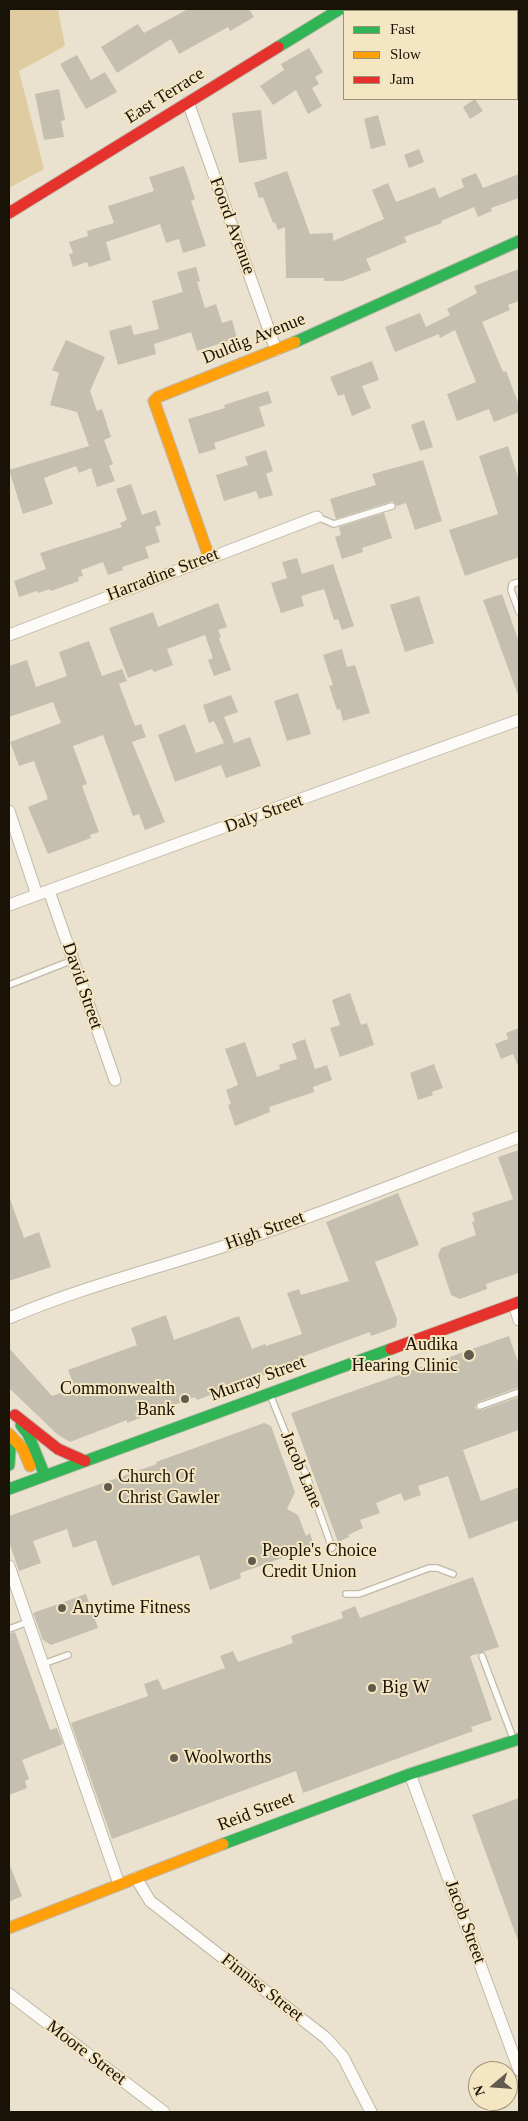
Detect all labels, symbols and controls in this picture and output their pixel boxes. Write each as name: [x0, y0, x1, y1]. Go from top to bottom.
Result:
legend: [343, 10, 518, 100]
text: Fast: [390, 21, 415, 37]
text: Slow: [390, 46, 421, 62]
street label: East Terrace: [121, 63, 209, 129]
text: Jam: [390, 71, 414, 87]
street label: Foord Avenue: [204, 174, 260, 278]
street label: Duldig Avenue: [199, 309, 309, 369]
street label: Harradine Street: [104, 544, 222, 606]
street label: Daly Street: [222, 790, 306, 838]
street label: David Street: [57, 940, 107, 1032]
street label: High Street: [223, 1207, 307, 1255]
place label: Audika Hearing Clinic: [352, 1334, 458, 1376]
marker: Audika Hearing Clinic: [462, 1348, 476, 1362]
street label: Murray Street: [207, 1352, 309, 1406]
place label: Commonwealth Bank: [60, 1378, 175, 1420]
marker: Commonwealth Bank: [179, 1393, 191, 1405]
street label: Jacob Lane: [275, 1428, 327, 1512]
place label: Church Of Christ Gawler: [118, 1466, 219, 1508]
marker: Church Of Christ Gawler: [102, 1481, 114, 1493]
place label: People's Choice Credit Union: [262, 1540, 377, 1582]
marker: People's Choice Credit Union: [246, 1555, 258, 1567]
place label: Anytime Fitness: [72, 1597, 191, 1619]
marker: Anytime Fitness: [56, 1602, 68, 1614]
place label: Big W: [382, 1677, 429, 1699]
marker: Big W: [366, 1682, 378, 1694]
place label: Woolworths: [184, 1747, 272, 1769]
marker: Woolworths: [168, 1752, 180, 1764]
street label: Reid Street: [215, 1787, 297, 1837]
street label: Jacob Street: [440, 1877, 490, 1967]
street label: Finniss Street: [217, 1949, 307, 2027]
street label: Moore Street: [42, 2016, 130, 2090]
north arrow: [468, 2061, 518, 2111]
text: N: [471, 2083, 488, 2098]

